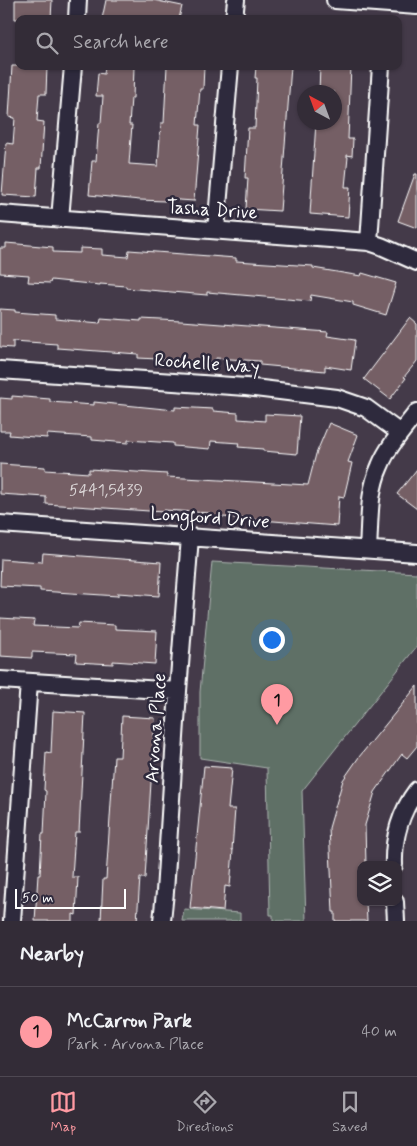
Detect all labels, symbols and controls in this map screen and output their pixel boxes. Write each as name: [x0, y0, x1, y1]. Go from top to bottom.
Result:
search box: [15, 15, 402, 70]
icon: search: [33, 29, 61, 57]
text: Search here: [73, 30, 169, 55]
north arrow: [297, 85, 342, 130]
street label: Tasha Drive: [166, 194, 258, 226]
street label: Rochelle Way: [153, 348, 261, 381]
house number: 5441,5439: [69, 480, 143, 501]
street label: Longford Drive: [149, 501, 270, 538]
your location: [259, 627, 285, 653]
street label: Arvona Place: [140, 672, 172, 784]
pin: 1: [261, 684, 293, 725]
map controls: [357, 861, 402, 906]
button: layers: [357, 861, 402, 906]
scale bar: [15, 886, 126, 909]
text: 50 m: [22, 889, 53, 907]
text: Nearby: [20, 940, 84, 968]
text: McCarron Park: [67, 1009, 192, 1034]
text: 1: [32, 1021, 40, 1042]
text: 40 m: [361, 1021, 397, 1042]
text: Park · Arvona Place: [67, 1034, 204, 1055]
tab: Map: [49, 1088, 77, 1136]
tab: Directions: [176, 1088, 234, 1136]
tab: Saved: [332, 1088, 368, 1136]

